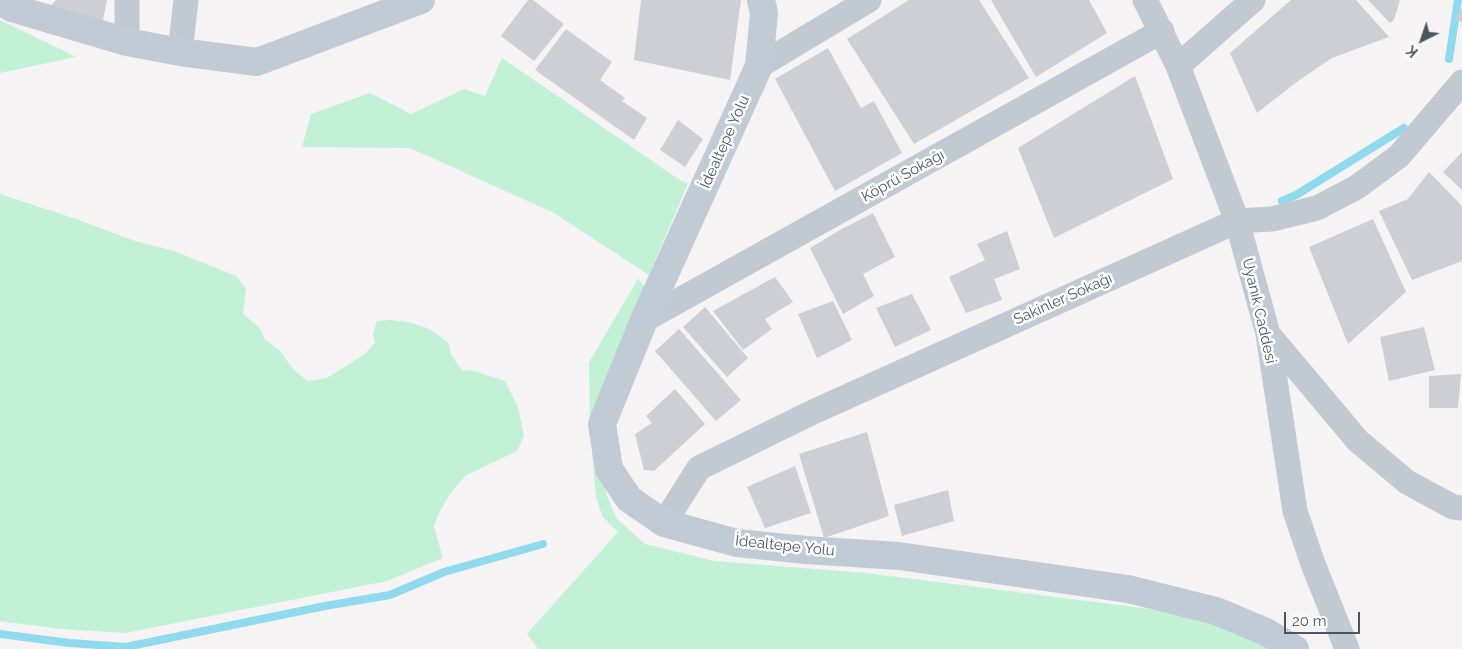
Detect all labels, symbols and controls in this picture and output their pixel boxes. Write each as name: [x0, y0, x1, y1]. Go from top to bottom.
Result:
north arrow: [1397, 15, 1447, 65]
text: K: [1403, 42, 1421, 60]
street label: İdealtepe Yolu: [696, 93, 754, 191]
street label: Köprü Sokağı: [858, 146, 948, 206]
street label: Uyanık Caddesi: [1238, 257, 1280, 365]
street label: Sakinler Sokağı: [1011, 269, 1115, 329]
street label: İdealtepe Yolu: [734, 532, 836, 560]
scale bar: [1287, 602, 1363, 634]
text: 20 m: [1292, 612, 1327, 630]

